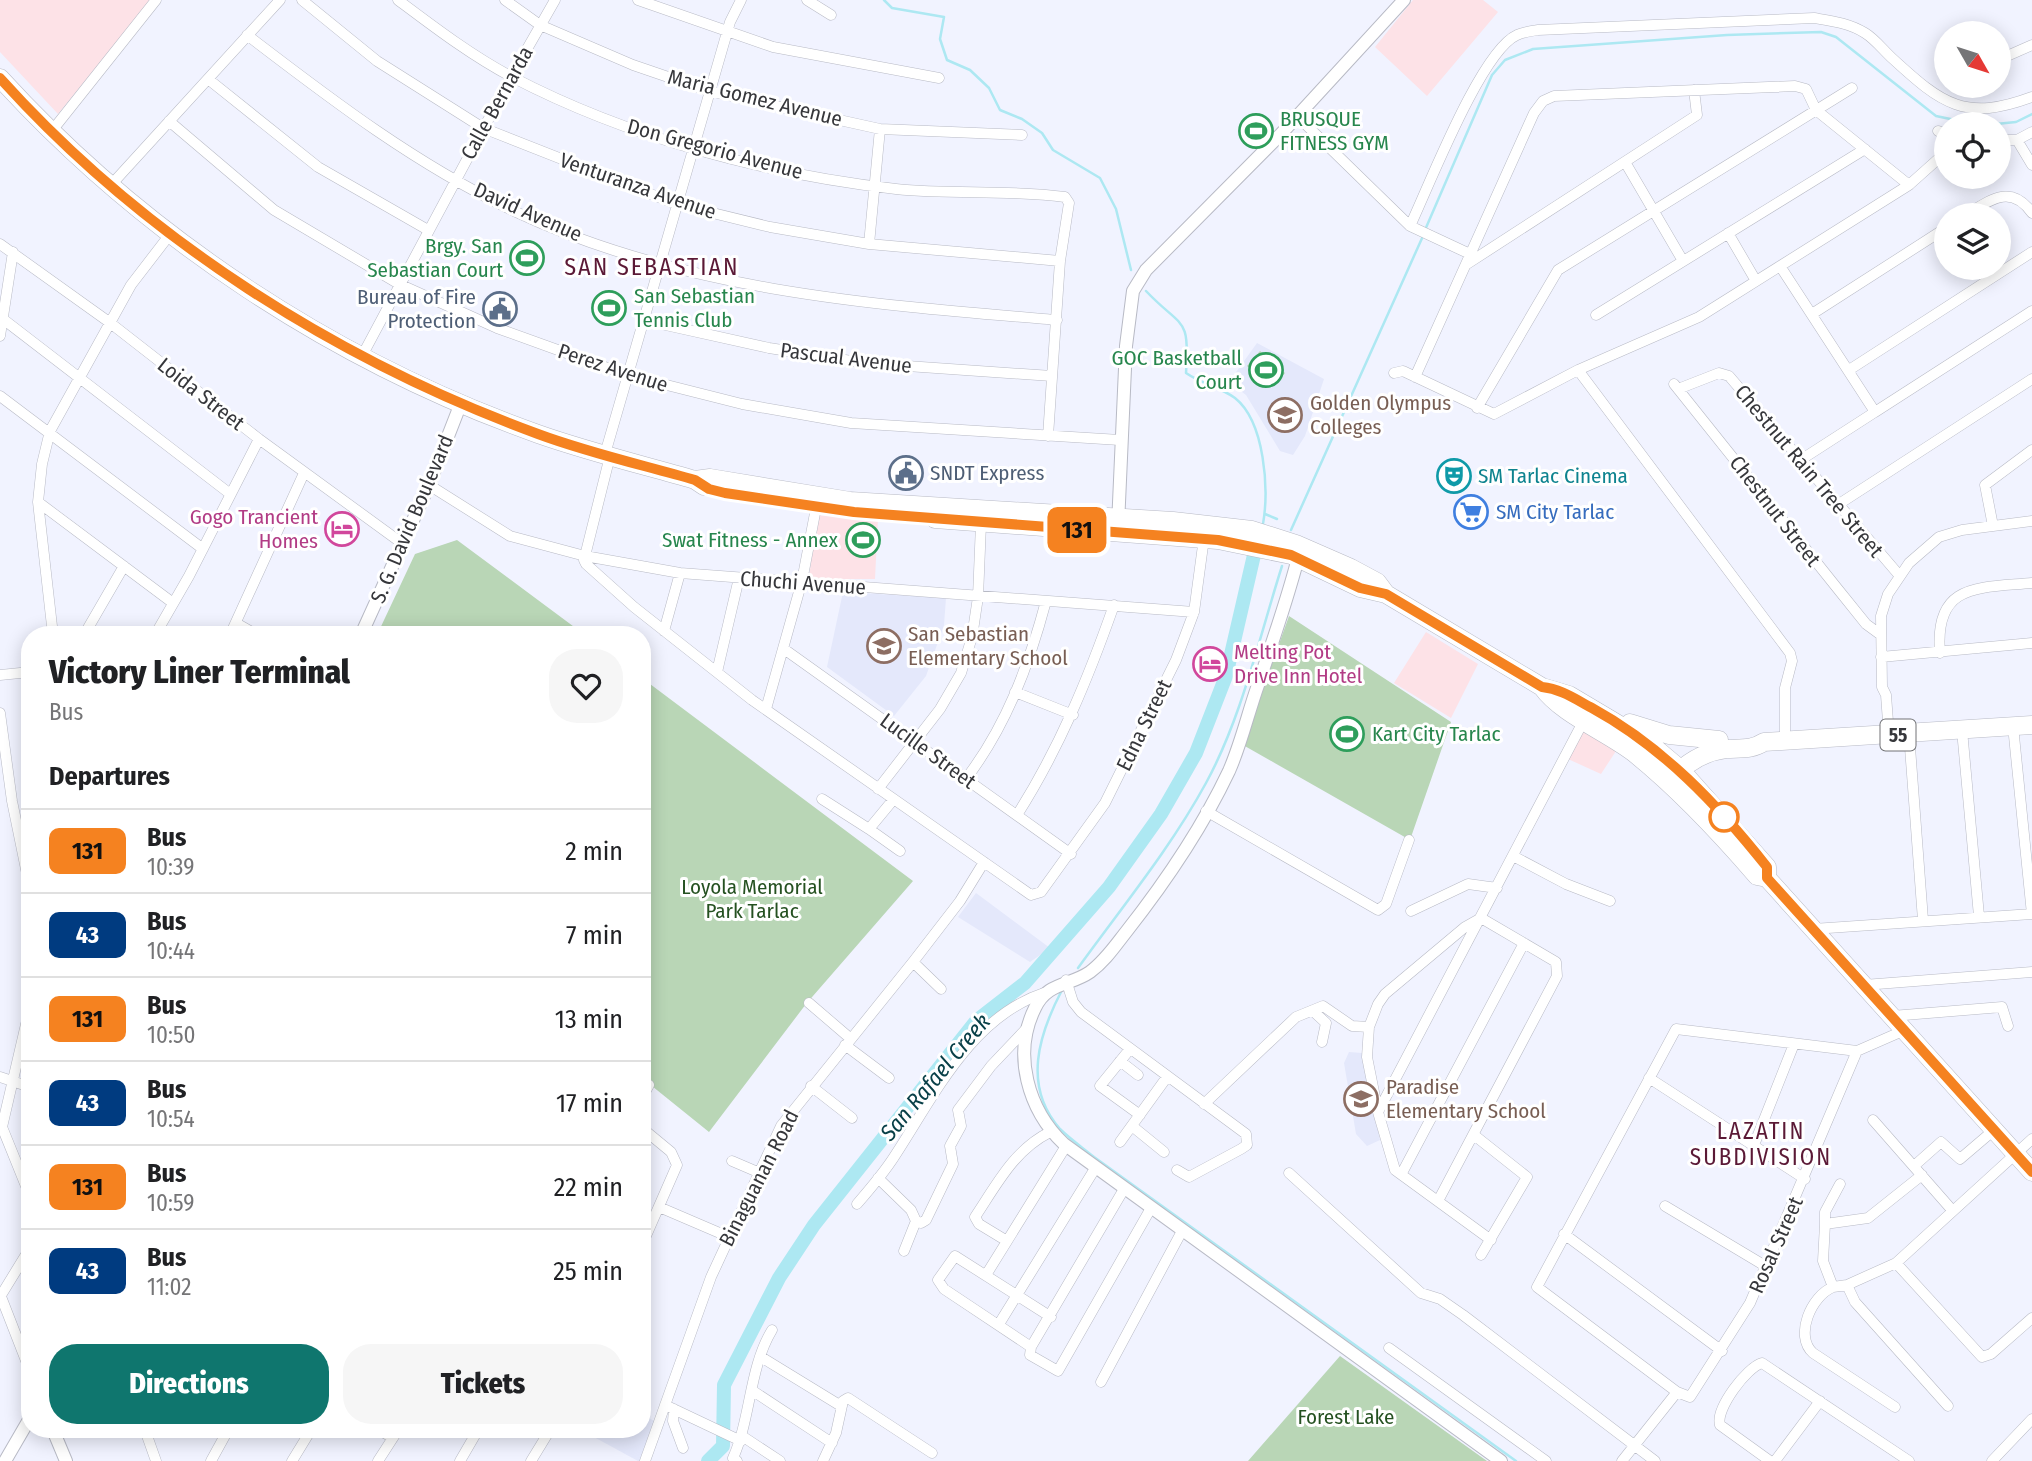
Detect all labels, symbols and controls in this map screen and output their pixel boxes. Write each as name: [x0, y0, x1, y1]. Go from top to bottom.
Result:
north arrow: [1934, 21, 2011, 98]
map controls: [1934, 21, 2011, 280]
street label: Calle Bernarda: [455, 42, 539, 164]
street label: Maria Gomez Avenue: [665, 64, 845, 132]
place label: BRUSQUE FITNESS GYM: [1280, 106, 1389, 156]
sports icon: BRUSQUE FITNESS GYM: [1237, 112, 1275, 150]
button: locate: [1934, 112, 2011, 189]
street label: Don Gregorio Avenue: [624, 113, 806, 185]
street label: Venturanza Avenue: [556, 147, 720, 225]
street label: David Avenue: [470, 177, 586, 247]
button: layers: [1934, 203, 2011, 280]
place label: Brgy. San Sebastian Court: [367, 233, 503, 283]
sports icon: Brgy. San Sebastian Court: [508, 239, 546, 277]
district label: SAN SEBASTIAN: [564, 253, 740, 281]
place label: San Sebastian Tennis Club: [634, 283, 755, 333]
place label: Bureau of Fire Protection: [357, 284, 476, 334]
sports icon: San Sebastian Tennis Club: [590, 289, 628, 327]
public building icon: Bureau of Fire Protection: [481, 290, 519, 328]
street label: Pascual Avenue: [779, 337, 913, 379]
street label: Perez Avenue: [555, 338, 671, 398]
place label: GOC Basketball Court: [1112, 345, 1242, 395]
sports icon: GOC Basketball Court: [1247, 351, 1285, 389]
street label: Loida Street: [152, 352, 250, 436]
street label: Chestnut Rain Tree Street: [1729, 379, 1889, 563]
place label: Golden Olympus Colleges: [1310, 390, 1451, 440]
school or university icon: Golden Olympus Colleges: [1266, 396, 1304, 434]
street label: S. G. David Boulevard: [365, 431, 459, 607]
street label: Chestnut Street: [1724, 451, 1826, 572]
public building icon: SNDT Express: [887, 454, 925, 492]
theatre icon: SM Tarlac Cinema: [1435, 457, 1473, 495]
place label: SNDT Express: [930, 460, 1044, 486]
place label: SM Tarlac Cinema: [1478, 463, 1628, 489]
supermarket icon: SM City Tarlac: [1452, 493, 1490, 531]
place label: SM City Tarlac: [1496, 499, 1614, 525]
place label: Gogo Trancient Homes: [190, 504, 318, 554]
line badge: 131: [1037, 507, 1117, 553]
hotel icon: Gogo Trancient Homes: [323, 510, 361, 548]
text: 131: [1061, 516, 1093, 544]
sports icon: Swat Fitness - Annex: [844, 521, 882, 559]
place label: Swat Fitness - Annex: [662, 527, 839, 553]
street label: Chuchi Avenue: [739, 566, 867, 600]
place label: San Sebastian Elementary School: [908, 621, 1068, 671]
school or university icon: San Sebastian Elementary School: [865, 627, 903, 665]
place label: Melting Pot Drive Inn Hotel: [1234, 639, 1363, 689]
hotel icon: Melting Pot Drive Inn Hotel: [1191, 645, 1229, 683]
button: heart: [549, 649, 623, 723]
text: Victory Liner Terminal: [49, 652, 350, 692]
street label: Edna Street: [1111, 675, 1177, 775]
text: Bus: [49, 698, 83, 726]
street label: Lucille Street: [875, 708, 981, 795]
sports icon: Kart City Tarlac: [1328, 715, 1366, 753]
road number: 55: [1881, 720, 1916, 750]
place label: Kart City Tarlac: [1372, 721, 1500, 747]
text: Departures: [49, 761, 170, 792]
unlabelled marker: [1709, 802, 1739, 832]
text: Bus: [147, 822, 186, 853]
text: 2 min: [565, 836, 623, 867]
text: 131: [72, 837, 103, 865]
text: 10:39: [147, 853, 194, 881]
park label: Loyola Memorial Park Tarlac: [681, 874, 823, 924]
text: Bus: [147, 906, 186, 937]
text: 7 min: [566, 920, 623, 951]
text: 43: [76, 921, 99, 949]
text: 10:44: [147, 937, 195, 965]
text: Bus: [147, 990, 186, 1021]
text: 13 min: [555, 1004, 623, 1035]
text: 131: [72, 1005, 103, 1033]
water label: San Rafael Creek: [873, 1008, 996, 1147]
text: 10:50: [147, 1021, 195, 1049]
text: Bus: [147, 1074, 186, 1105]
place label: Paradise Elementary School: [1386, 1074, 1546, 1124]
school or university icon: Paradise Elementary School: [1342, 1080, 1380, 1118]
text: 17 min: [556, 1088, 623, 1119]
text: 43: [76, 1089, 99, 1117]
text: 10:54: [147, 1105, 195, 1133]
street label: Binaguanan Road: [713, 1105, 805, 1251]
district label: LAZATIN SUBDIVISION: [1690, 1117, 1832, 1171]
text: Bus: [147, 1158, 186, 1189]
text: 22 min: [554, 1172, 623, 1203]
text: 131: [72, 1173, 103, 1201]
text: 10:59: [147, 1189, 194, 1217]
street label: Rosal Street: [1743, 1192, 1809, 1297]
text: Bus: [147, 1242, 186, 1273]
text: 25 min: [553, 1256, 623, 1287]
text: 43: [76, 1257, 99, 1285]
text: 11:02: [147, 1273, 191, 1301]
button: Directions: [49, 1344, 329, 1424]
button: Tickets: [343, 1344, 623, 1424]
park label: Forest Lake: [1298, 1404, 1394, 1430]

